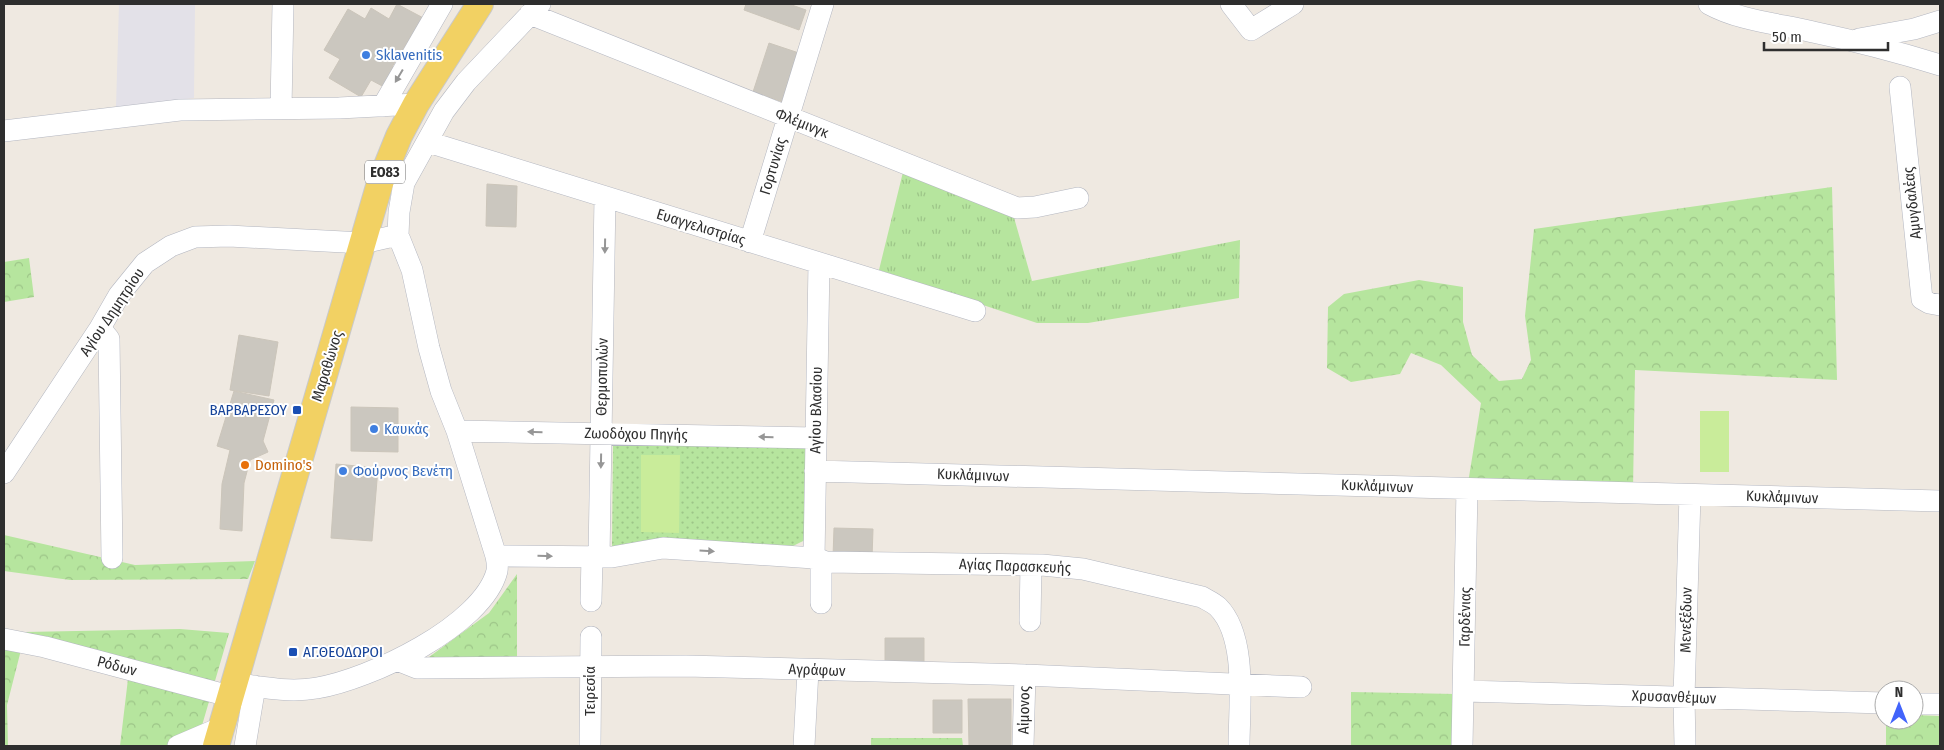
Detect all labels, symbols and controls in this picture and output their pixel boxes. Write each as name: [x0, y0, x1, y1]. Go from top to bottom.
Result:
scale bar: [1764, 20, 1888, 52]
text: 50 m: [1772, 28, 1802, 46]
place label: Sklavenitis: [376, 46, 442, 64]
marker: Sklavenitis: [360, 49, 372, 61]
one-way arrow: [395, 69, 404, 82]
street label: Φλέμινγκ: [773, 104, 832, 142]
street label: Γορτυνίας: [756, 134, 790, 197]
road number: ΕΟ83: [365, 160, 405, 183]
street label: Αμυγδαλέας: [1899, 165, 1925, 240]
street label: Ευαγγελιστρίας: [654, 205, 748, 249]
one-way arrow: [600, 238, 608, 254]
street label: Αγίου Δημητρίου: [76, 265, 148, 359]
street label: Μαραθώνος: [308, 328, 347, 404]
street label: Θερμοπυλών: [592, 337, 612, 416]
street label: Αγίου Βλασίου: [806, 366, 826, 454]
place label: ΒΑΡΒΑΡΕΣΟΥ: [210, 401, 288, 419]
marker: ΒΑΡΒΑΡΕΣΟΥ: [291, 404, 303, 416]
place label: Καυκάς: [384, 420, 429, 438]
marker: Καυκάς: [368, 423, 380, 435]
street label: Ζωοδόχου Πηγής: [584, 424, 689, 444]
one-way arrow: [527, 428, 543, 436]
one-way arrow: [758, 433, 774, 441]
one-way arrow: [597, 453, 605, 469]
place label: Domino's: [255, 456, 312, 474]
marker: Domino's: [239, 459, 251, 471]
place label: Φούρνος Βενέτη: [353, 462, 453, 480]
marker: Φούρνος Βενέτη: [337, 465, 349, 477]
street label: Κυκλάμινων: [937, 465, 1010, 485]
street label: Κυκλάμινων: [1341, 476, 1414, 496]
street label: Κυκλάμινων: [1746, 487, 1819, 507]
one-way arrow: [699, 547, 715, 555]
one-way arrow: [537, 553, 553, 561]
street label: Αγίας Παρασκευής: [959, 555, 1072, 577]
street label: Γαρδένιας: [1455, 586, 1475, 647]
street label: Μενεξέδων: [1676, 586, 1696, 653]
place label: ΑΓ.ΘΕΟΔΩΡΟΙ: [303, 643, 383, 661]
marker: ΑΓ.ΘΕΟΔΩΡΟΙ: [287, 646, 299, 658]
street label: Ρόδων: [95, 652, 139, 680]
street label: Αγράφων: [788, 660, 846, 680]
street label: Τειρεσία: [581, 666, 599, 716]
north arrow: [1874, 680, 1924, 730]
text: N: [1895, 684, 1903, 701]
street label: Αίμονος: [1015, 685, 1033, 734]
street label: Χρυσανθέμων: [1631, 687, 1717, 707]

